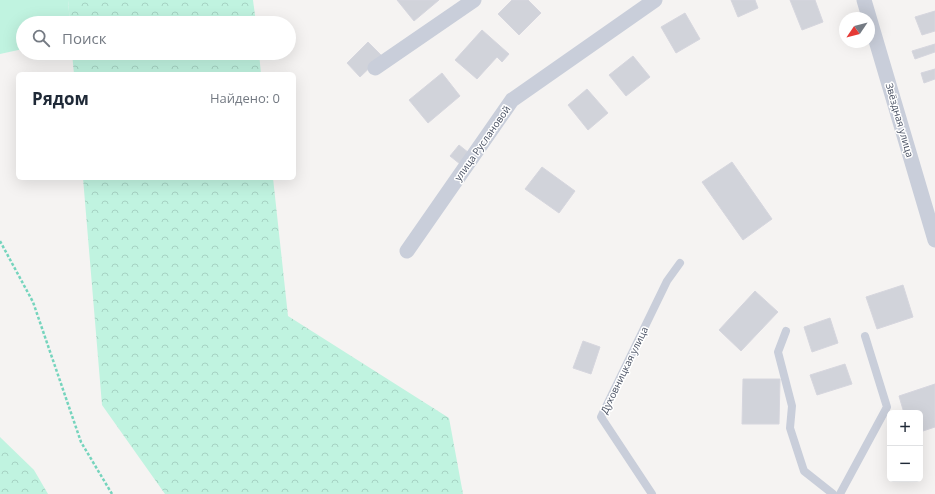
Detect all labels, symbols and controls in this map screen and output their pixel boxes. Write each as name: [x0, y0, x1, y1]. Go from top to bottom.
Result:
north arrow: [839, 12, 875, 48]
search box: [16, 16, 296, 60]
icon: search: [30, 27, 52, 49]
text: Поиск: [62, 28, 106, 48]
street label: Звёздная улица: [883, 81, 917, 159]
text: Рядом: [32, 87, 89, 110]
text: Найдено: 0: [210, 89, 280, 107]
street label: улица Руслановой: [451, 103, 513, 183]
street label: Духовницкая улица: [597, 324, 651, 416]
map controls: [887, 410, 923, 482]
button: +: [887, 410, 923, 446]
button: −: [887, 446, 923, 482]

